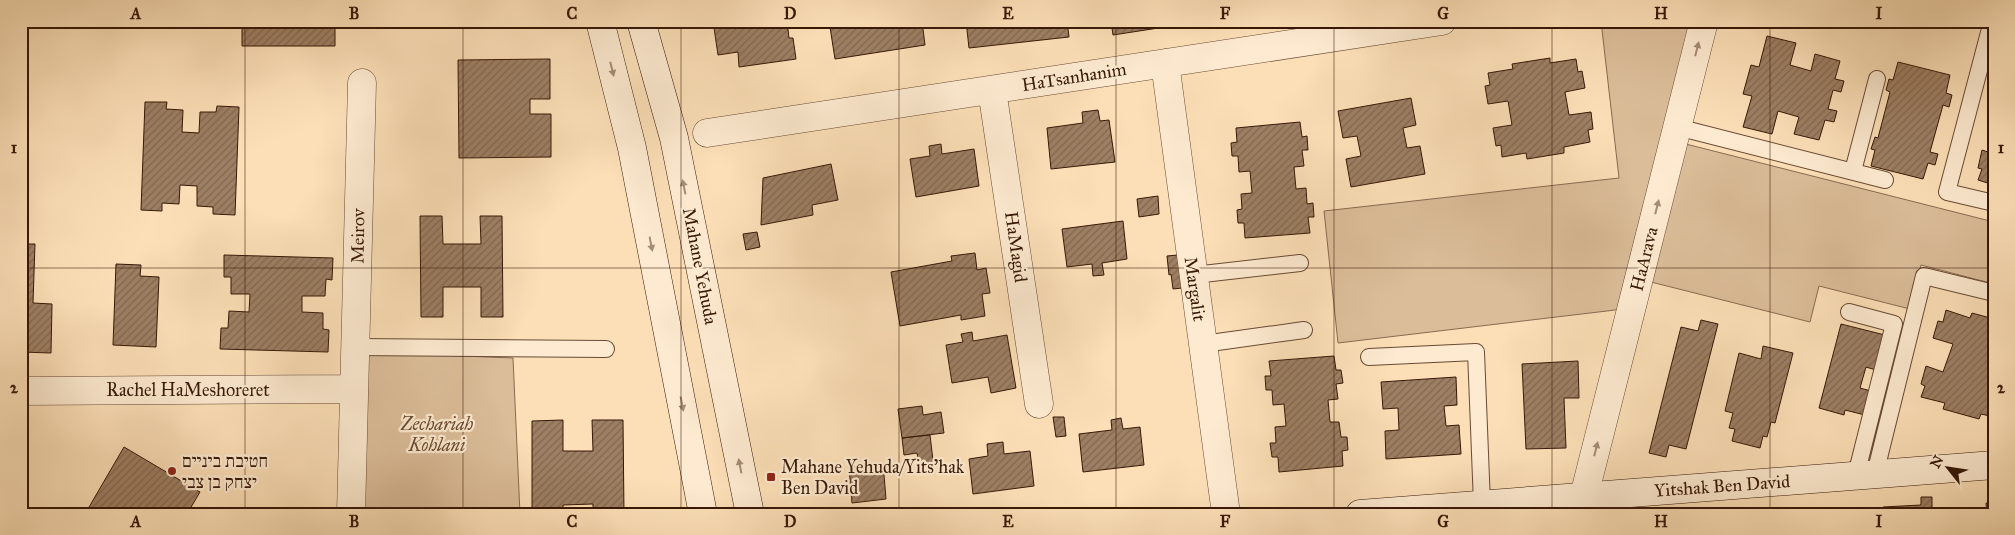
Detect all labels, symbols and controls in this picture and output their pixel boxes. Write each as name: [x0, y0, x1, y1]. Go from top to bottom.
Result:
text: A: [130, 4, 142, 23]
text: B: [349, 4, 359, 23]
text: C: [567, 4, 578, 23]
text: D: [784, 4, 797, 23]
text: E: [1002, 4, 1014, 23]
text: F: [1220, 4, 1231, 23]
text: G: [1437, 4, 1449, 23]
text: H: [1654, 4, 1668, 23]
text: I: [1876, 4, 1883, 23]
one-way arrow: [1693, 41, 1701, 57]
street label: HaTsanhanim: [1020, 58, 1128, 96]
one-way arrow: [608, 61, 616, 76]
text: 1: [11, 138, 18, 157]
text: 1: [1998, 138, 2005, 157]
one-way arrow: [680, 179, 688, 194]
one-way arrow: [1653, 199, 1661, 214]
street label: Mahane Yehuda: [678, 206, 722, 327]
street label: Meirov: [347, 207, 370, 264]
street label: HaMagid: [999, 210, 1032, 284]
street label: HaArava: [1625, 224, 1663, 294]
one-way arrow: [647, 237, 655, 252]
street label: Margalit: [1179, 255, 1211, 323]
text: 2: [10, 378, 19, 397]
text: 2: [1997, 378, 2006, 397]
street label: Rachel HaMeshoreret: [106, 379, 270, 401]
one-way arrow: [678, 396, 686, 411]
park label: Zechariah Kohlani: [400, 413, 474, 456]
one-way arrow: [1592, 442, 1600, 457]
north arrow: [1922, 442, 1972, 492]
place label: חטיבת ביניים יצחק בן צבי: [182, 450, 268, 493]
text: N: [1927, 452, 1948, 471]
place label: Mahane Yehuda/Yits'hak Ben David: [781, 456, 965, 499]
one-way arrow: [736, 458, 744, 474]
marker: חטיבת ביניים יצחק בן צבי: [166, 465, 178, 477]
street label: Yitshak Ben David: [1653, 470, 1791, 502]
marker: Mahane Yehuda/Yits'hak Ben David: [765, 471, 777, 483]
text: A: [130, 512, 142, 531]
text: B: [349, 512, 359, 531]
text: C: [567, 512, 578, 531]
text: D: [784, 512, 797, 531]
text: E: [1002, 512, 1014, 531]
text: F: [1220, 512, 1231, 531]
text: G: [1437, 512, 1449, 531]
text: H: [1654, 512, 1668, 531]
text: I: [1876, 512, 1883, 531]

